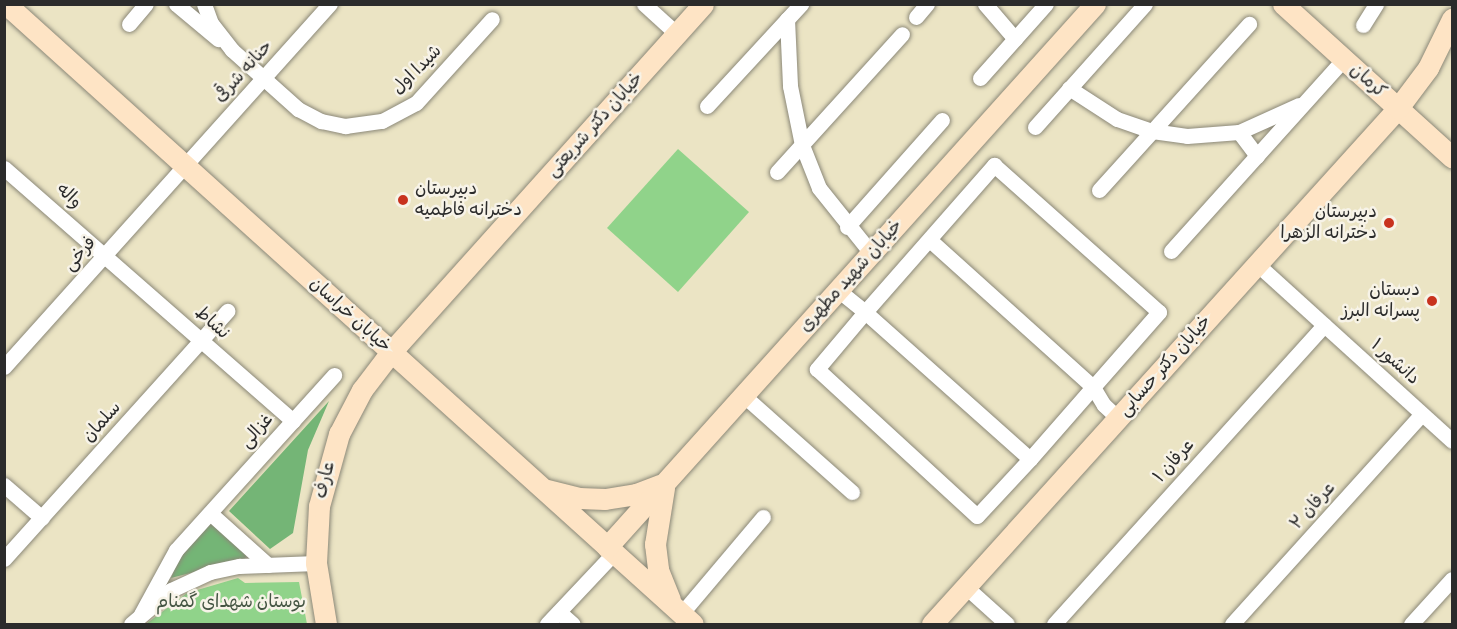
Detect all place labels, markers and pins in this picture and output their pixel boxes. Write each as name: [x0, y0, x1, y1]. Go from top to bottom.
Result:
place label: دبیرستان دخترانه فاطمیه: [415, 179, 522, 222]
marker: دبیرستان دخترانه فاطمیه: [396, 193, 410, 207]
place label: دبیرستان دخترانه الزهرا: [1280, 202, 1377, 244]
marker: دبیرستان دخترانه الزهرا: [1382, 216, 1396, 230]
place label: دبستان پسرانه البرز: [1341, 280, 1420, 322]
marker: دبستان پسرانه البرز: [1425, 294, 1439, 308]

